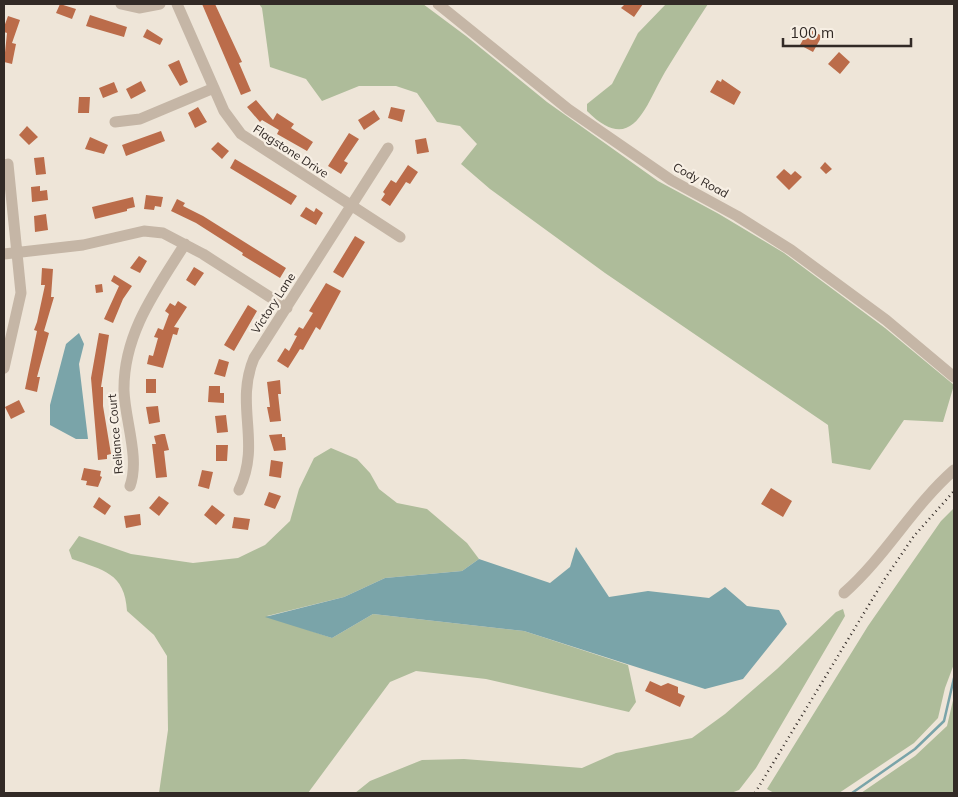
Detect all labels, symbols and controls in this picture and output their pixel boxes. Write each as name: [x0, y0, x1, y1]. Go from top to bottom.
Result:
scale bar: [783, 15, 910, 47]
text: 100 m: [790, 23, 834, 42]
street label: Flagstone Drive: [251, 121, 331, 181]
street label: Cody Road: [671, 159, 731, 201]
street label: Victory Lane: [248, 270, 298, 336]
street label: Reliance Court: [104, 393, 126, 475]

